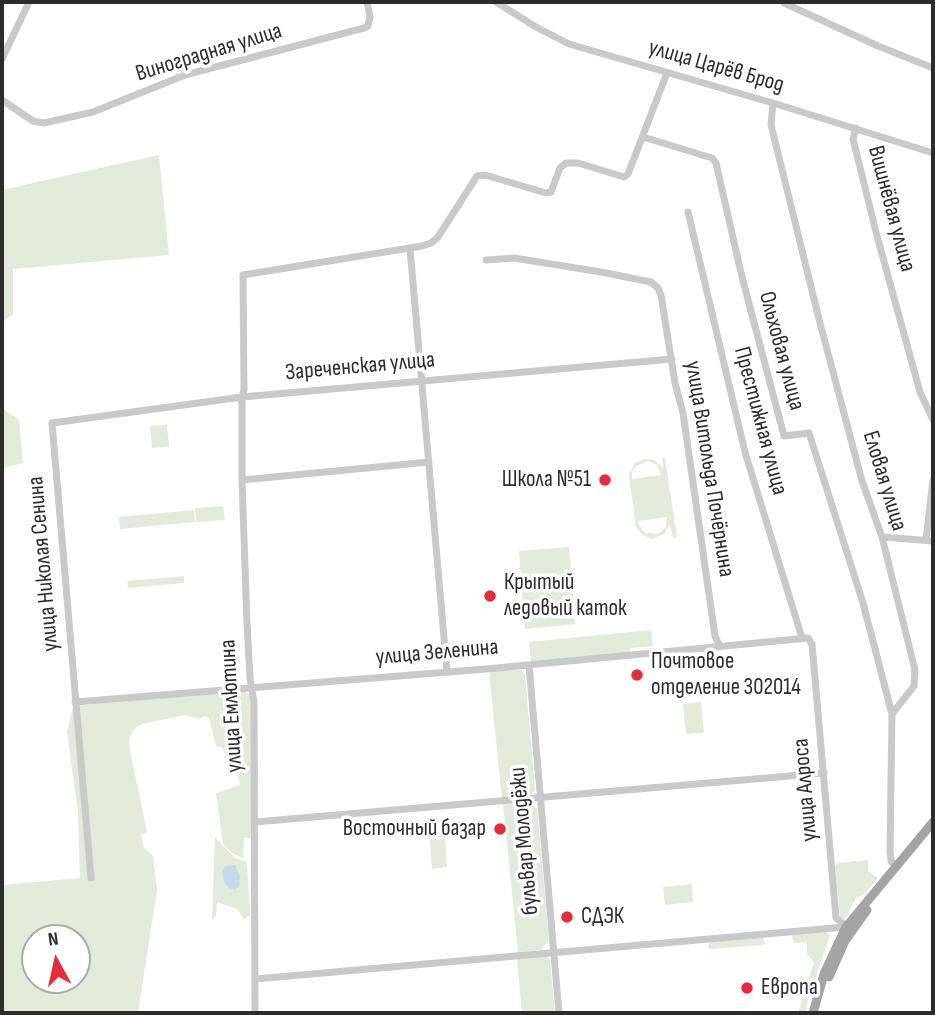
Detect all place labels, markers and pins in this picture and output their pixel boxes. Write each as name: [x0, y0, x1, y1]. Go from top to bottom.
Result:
place label: Школа №51: [502, 466, 591, 494]
marker: Школа №51: [597, 472, 613, 488]
place label: Крытый ледовый каток: [504, 569, 627, 623]
marker: Крытый ледовый каток: [482, 588, 498, 604]
place label: Почтовое отделение 302014: [651, 648, 801, 702]
marker: Почтовое отделение 302014: [629, 667, 645, 683]
place label: Восточный базар: [343, 815, 486, 843]
marker: Восточный базар: [492, 821, 508, 837]
place label: СДЭК: [581, 903, 624, 931]
marker: СДЭК: [559, 909, 575, 925]
place label: Европа: [761, 974, 818, 1002]
marker: Европа: [739, 980, 755, 996]

